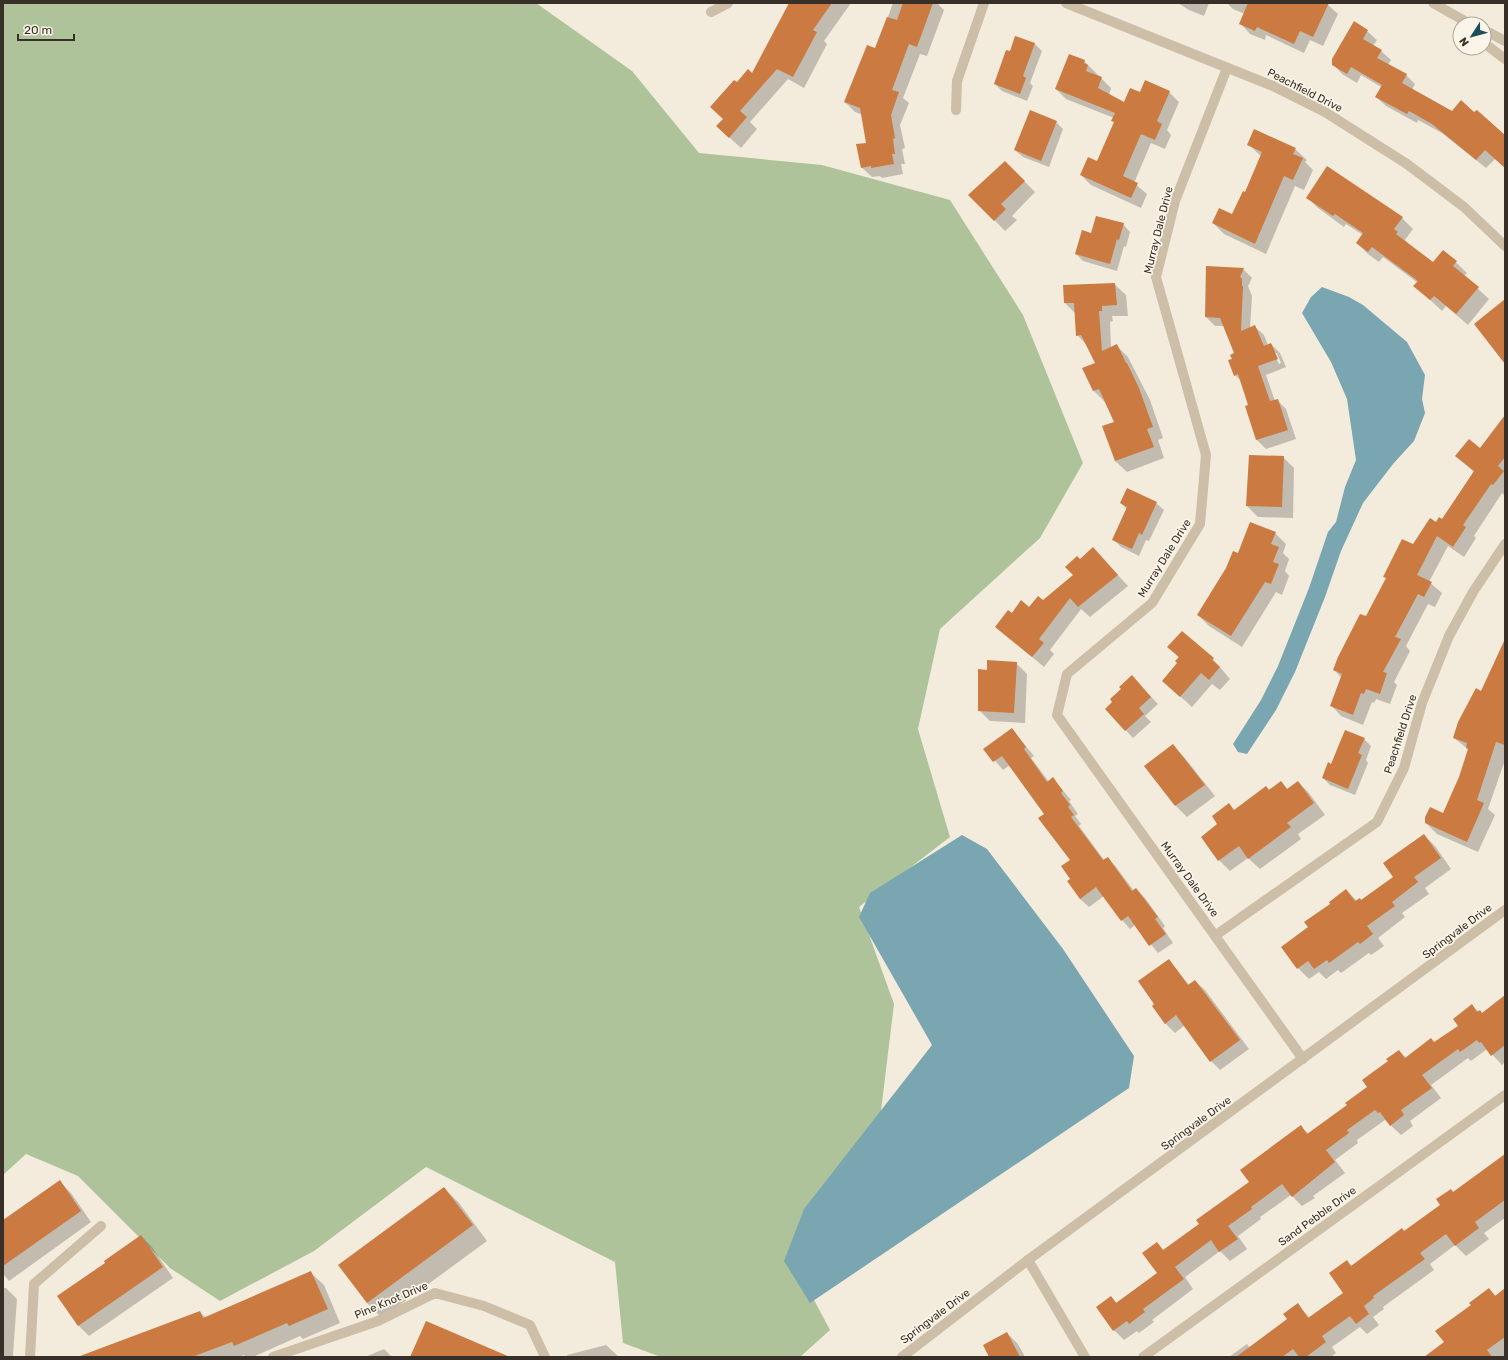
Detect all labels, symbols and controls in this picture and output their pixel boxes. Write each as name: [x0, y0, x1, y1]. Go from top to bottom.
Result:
scale bar: [18, 16, 74, 42]
north arrow: [1452, 16, 1492, 56]
text: 20 m: [24, 23, 52, 37]
text: N: [1457, 34, 1472, 49]
street label: Peachfield Drive: [1265, 66, 1344, 115]
street label: Murray Dale Drive: [1141, 185, 1176, 275]
street label: Murray Dale Drive: [1135, 517, 1194, 600]
street label: Peachfield Drive: [1382, 693, 1419, 775]
street label: Murray Dale Drive: [1158, 839, 1221, 919]
street label: Springvale Drive: [1420, 901, 1495, 962]
street label: Springvale Drive: [1159, 1094, 1234, 1153]
street label: Sand Pebble Drive: [1276, 1184, 1359, 1249]
street label: Pine Knot Drive: [353, 1279, 430, 1322]
street label: Springvale Drive: [898, 1286, 973, 1347]

